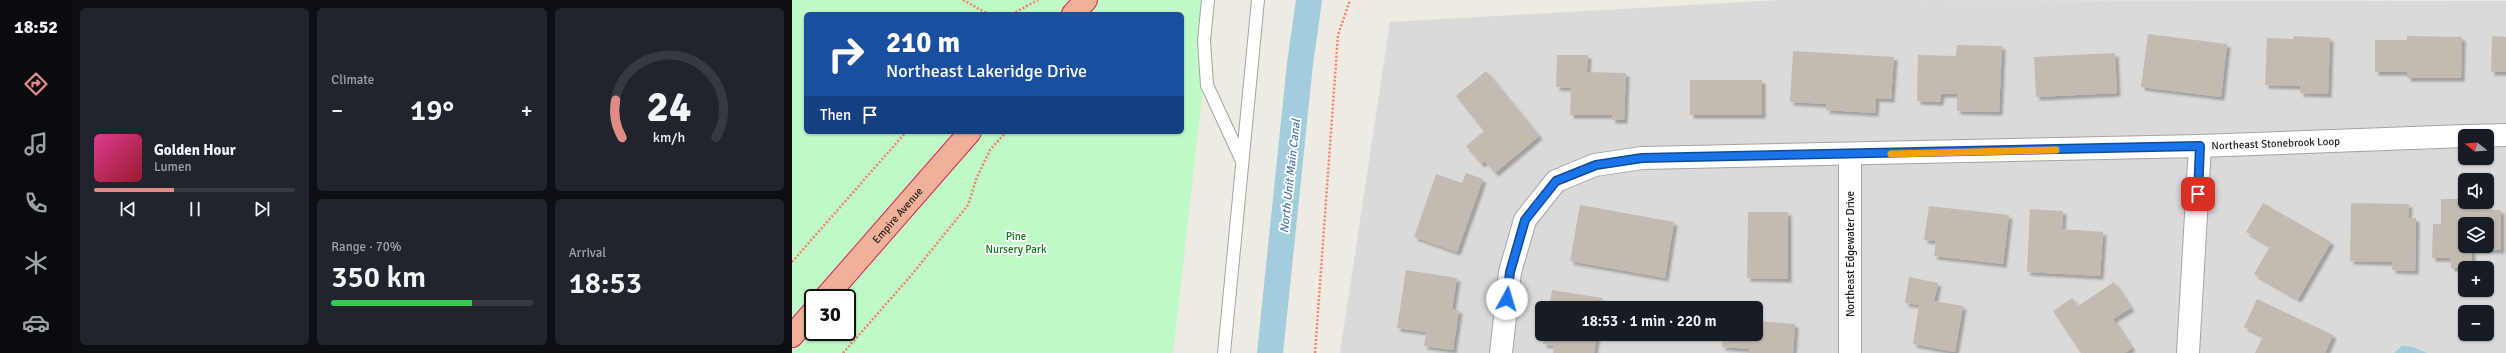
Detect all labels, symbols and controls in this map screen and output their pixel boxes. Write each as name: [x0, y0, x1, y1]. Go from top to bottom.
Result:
text: 18:52: [14, 16, 58, 38]
text: 210 m: [886, 26, 960, 60]
icon: right: [820, 28, 872, 80]
text: Northeast Lakeridge Drive: [886, 60, 1087, 82]
icon: directions: [22, 70, 50, 98]
text: Climate: [331, 72, 374, 88]
text: 24: [647, 81, 692, 132]
text: 19°: [410, 92, 454, 129]
text: −: [331, 97, 343, 124]
text: +: [521, 97, 533, 124]
icon: arrive: [859, 104, 881, 126]
text: Then: [820, 106, 851, 124]
water label: North Unit Main Canal: [1277, 117, 1304, 234]
text: km/h: [653, 128, 685, 145]
north arrow: [2458, 129, 2494, 165]
map controls: [2458, 129, 2494, 341]
icon: music: [22, 130, 50, 158]
street label: Northeast Stonebrook Loop: [2211, 135, 2340, 153]
text: Golden Hour: [154, 141, 236, 159]
text: Lumen: [154, 159, 192, 175]
button: sound: [2458, 173, 2494, 209]
pin: [2181, 177, 2215, 211]
icon: arrive: [2187, 183, 2209, 205]
street label: Empire Avenue: [870, 185, 926, 246]
icon: phone: [22, 189, 50, 217]
street label: Northeast Edgewater Drive: [1844, 191, 1857, 317]
icon: previous: [117, 198, 139, 220]
icon: pause: [184, 198, 206, 220]
icon: next: [251, 198, 273, 220]
button: layers: [2458, 217, 2494, 253]
park label: Pine Nursery Park: [986, 230, 1047, 256]
text: Range · 70%: [331, 239, 402, 255]
text: Arrival: [569, 245, 606, 261]
icon: climate: [22, 249, 50, 277]
text: 350 km: [331, 259, 426, 296]
button: +: [2458, 261, 2494, 297]
text: 18:53: [569, 265, 642, 302]
position arrow: [1486, 278, 1528, 320]
speed limit sign: 30: [804, 289, 856, 341]
button: −: [2458, 305, 2494, 341]
icon: car: [22, 309, 50, 337]
text: 18:53 · 1 min · 220 m: [1582, 312, 1716, 330]

